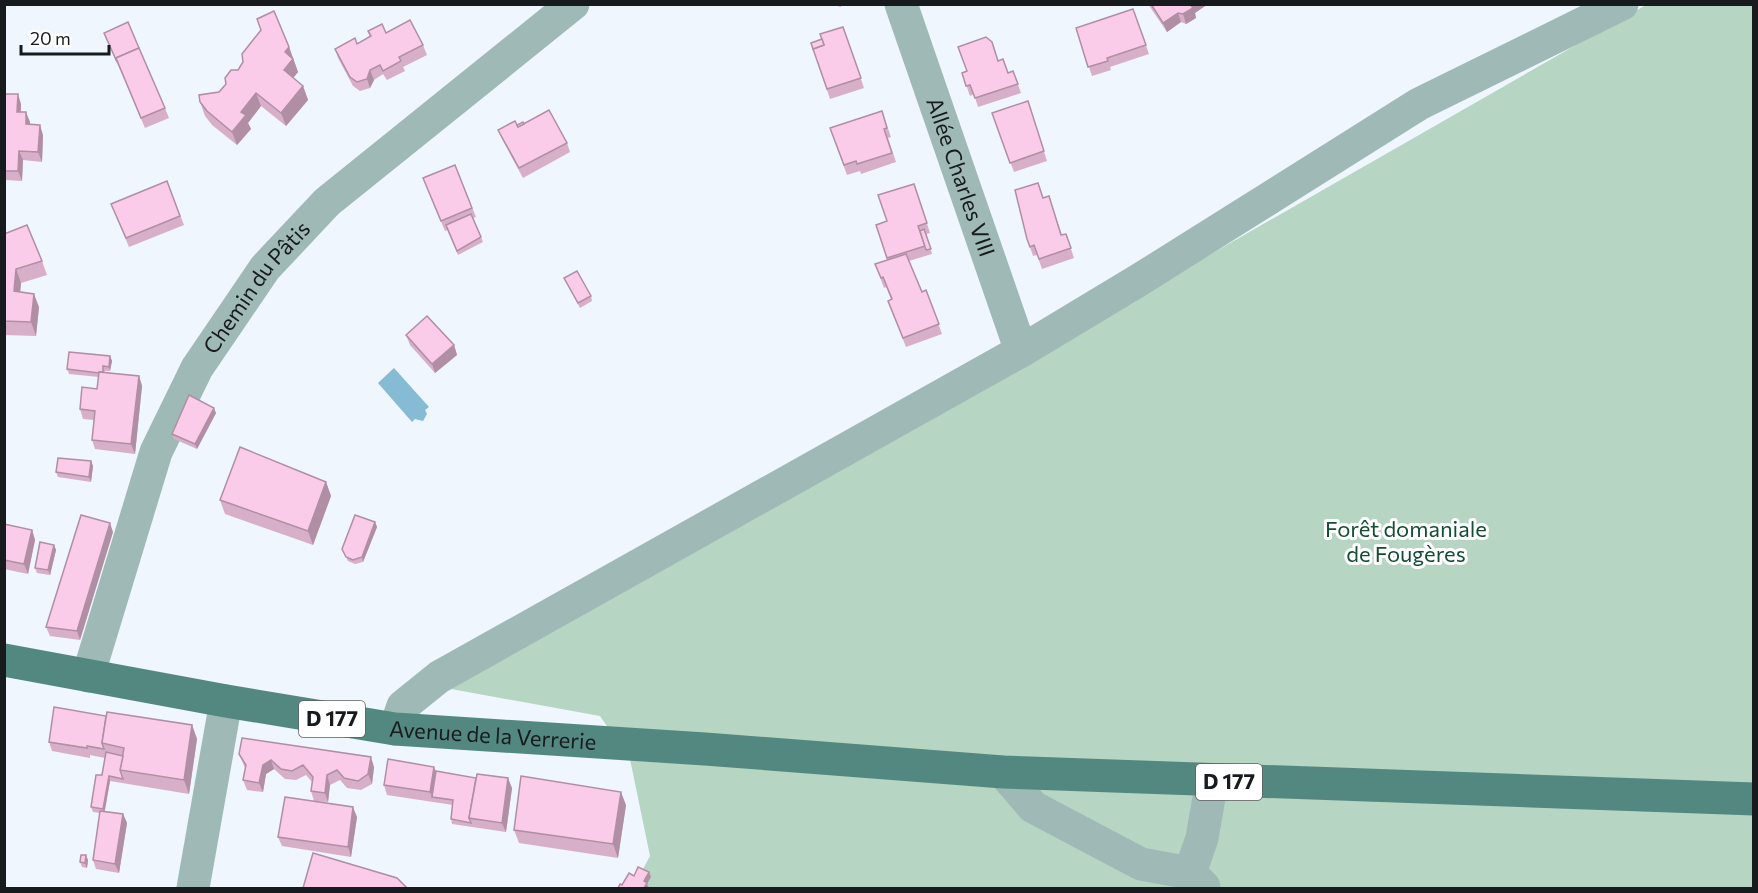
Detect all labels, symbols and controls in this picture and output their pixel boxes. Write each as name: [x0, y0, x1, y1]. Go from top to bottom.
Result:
scale bar: [21, 18, 110, 56]
text: 20 m: [30, 27, 71, 49]
street label: Allée Charles VIII: [921, 94, 1001, 260]
street label: Chemin du Pâtis: [197, 215, 315, 358]
park label: Forêt domaniale de Fougères: [1325, 515, 1487, 567]
road number: D 177: [299, 701, 365, 737]
street label: Avenue de la Verrerie: [388, 715, 597, 755]
road number: D 177: [1196, 764, 1262, 800]

